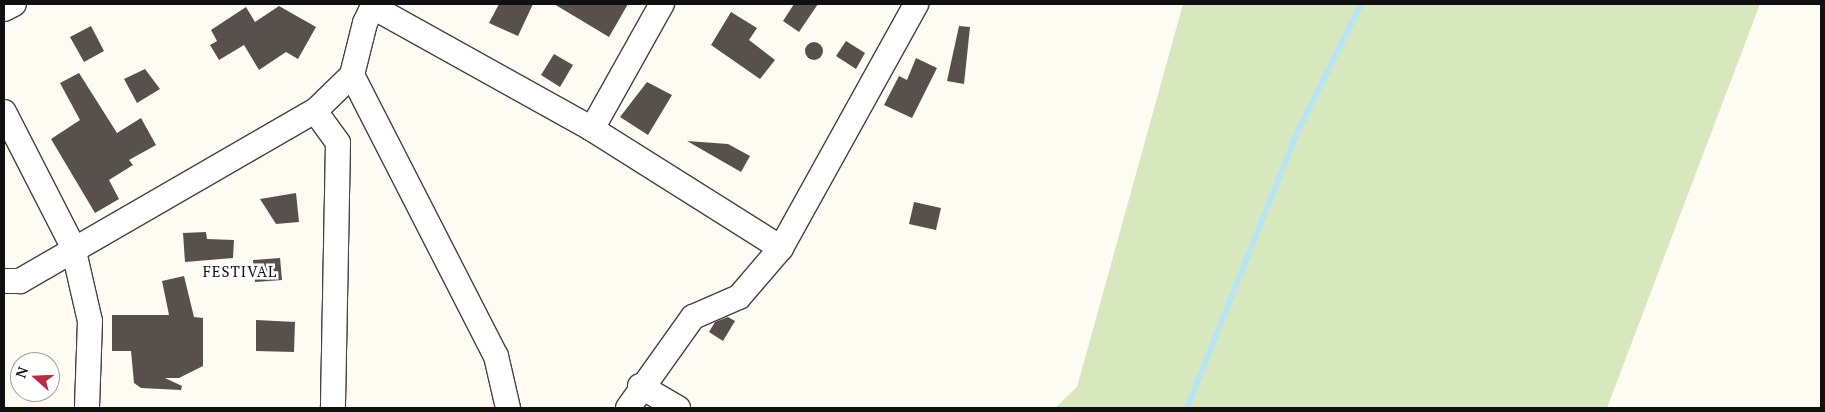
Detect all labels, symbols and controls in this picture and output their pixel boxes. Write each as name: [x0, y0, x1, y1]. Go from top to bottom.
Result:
district label: FESTIVAL: [202, 263, 278, 281]
north arrow: [10, 352, 60, 402]
text: N: [11, 364, 32, 380]

